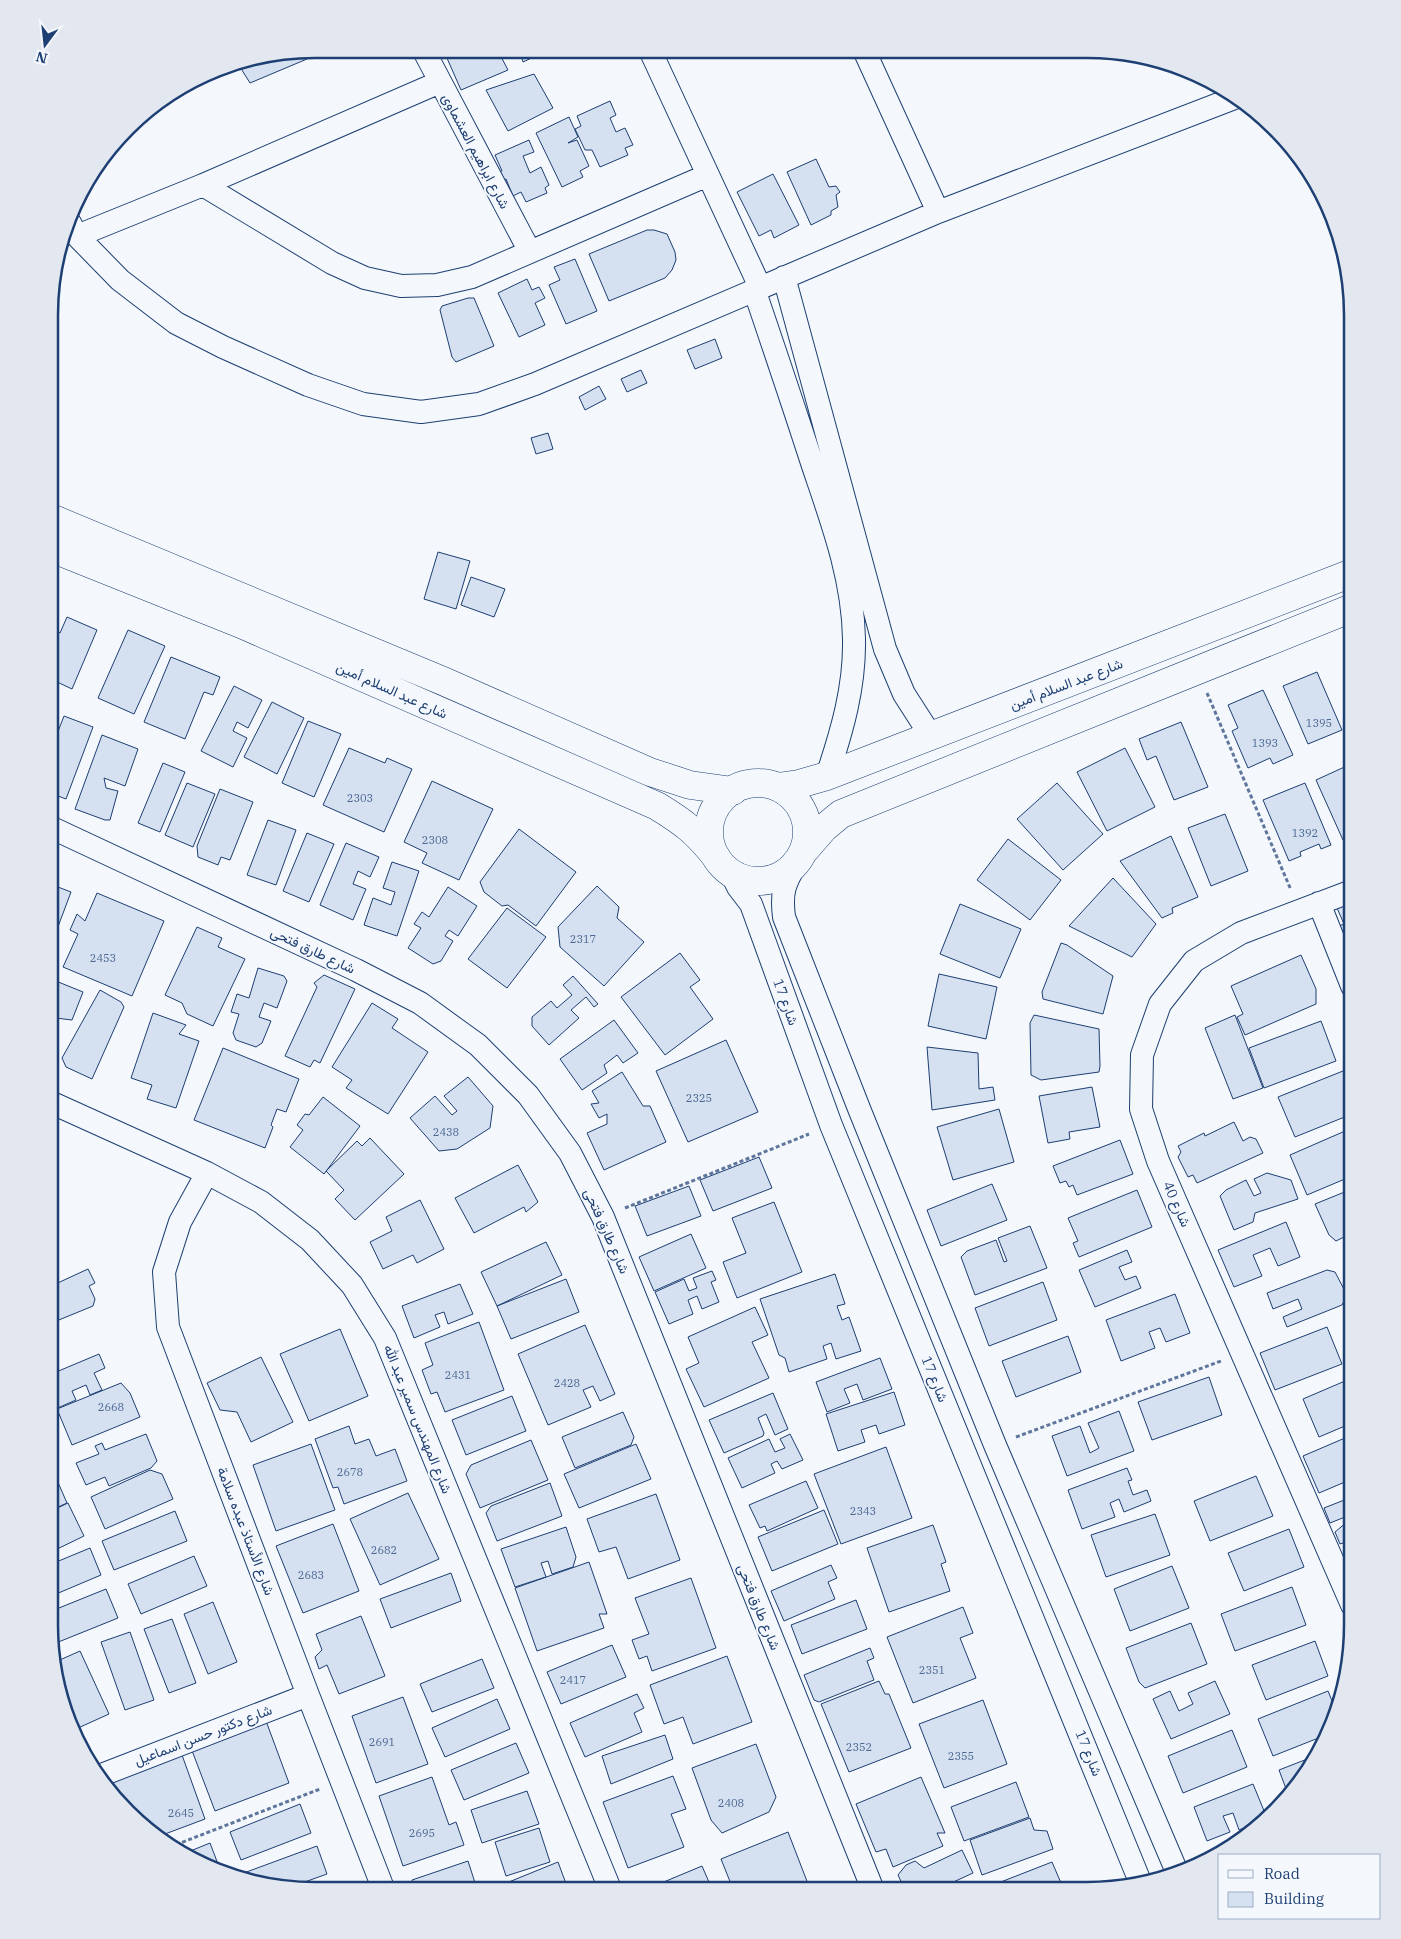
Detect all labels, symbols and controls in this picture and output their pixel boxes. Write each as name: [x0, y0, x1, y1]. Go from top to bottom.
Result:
north arrow: [20, 20, 70, 70]
text: N: [34, 47, 49, 68]
street label: شارع ابراهيم العشماوى: [436, 90, 514, 213]
street label: شارع عبد السلام أمين: [1007, 654, 1126, 716]
street label: شارع عبد السلام أمين: [333, 657, 450, 724]
house number: 1395: [1306, 716, 1332, 730]
house number: 1393: [1252, 736, 1278, 750]
house number: 2303: [347, 791, 373, 805]
house number: 1392: [1292, 826, 1318, 840]
house number: 2308: [422, 833, 448, 847]
street label: شارع طارق فتحى: [267, 922, 358, 979]
house number: 2317: [570, 932, 596, 946]
house number: 2453: [90, 951, 116, 965]
street label: شارع 17: [767, 976, 803, 1028]
house number: 2325: [686, 1091, 712, 1105]
house number: 2438: [433, 1125, 459, 1139]
street label: شارع 40: [1157, 1178, 1195, 1230]
street label: شارع طارق فتحى: [578, 1186, 634, 1277]
street label: شارع المهندس سمير عبد الله: [378, 1342, 456, 1497]
street label: شارع 17: [916, 1353, 952, 1405]
house number: 2431: [445, 1368, 471, 1382]
house number: 2428: [554, 1376, 580, 1390]
house number: 2668: [98, 1400, 124, 1414]
street label: شارع الأستاذ عبده سلامة: [211, 1464, 279, 1599]
house number: 2678: [337, 1465, 363, 1479]
house number: 2343: [850, 1504, 876, 1518]
house number: 2682: [371, 1543, 397, 1557]
street label: شارع طارق فتحى: [732, 1561, 784, 1654]
house number: 2683: [298, 1568, 324, 1582]
house number: 2351: [919, 1663, 945, 1677]
house number: 2417: [560, 1673, 586, 1687]
street label: شارع دكتور حسن اسماعيل: [132, 1700, 275, 1771]
street label: شارع 17: [1070, 1727, 1106, 1779]
house number: 2691: [369, 1735, 395, 1749]
house number: 2352: [846, 1740, 872, 1754]
house number: 2355: [948, 1749, 974, 1763]
house number: 2408: [718, 1796, 744, 1810]
house number: 2645: [168, 1806, 194, 1820]
house number: 2695: [409, 1826, 435, 1840]
legend: [1218, 1854, 1381, 1919]
text: Road: [1264, 1864, 1300, 1883]
text: Building: [1264, 1889, 1324, 1908]

